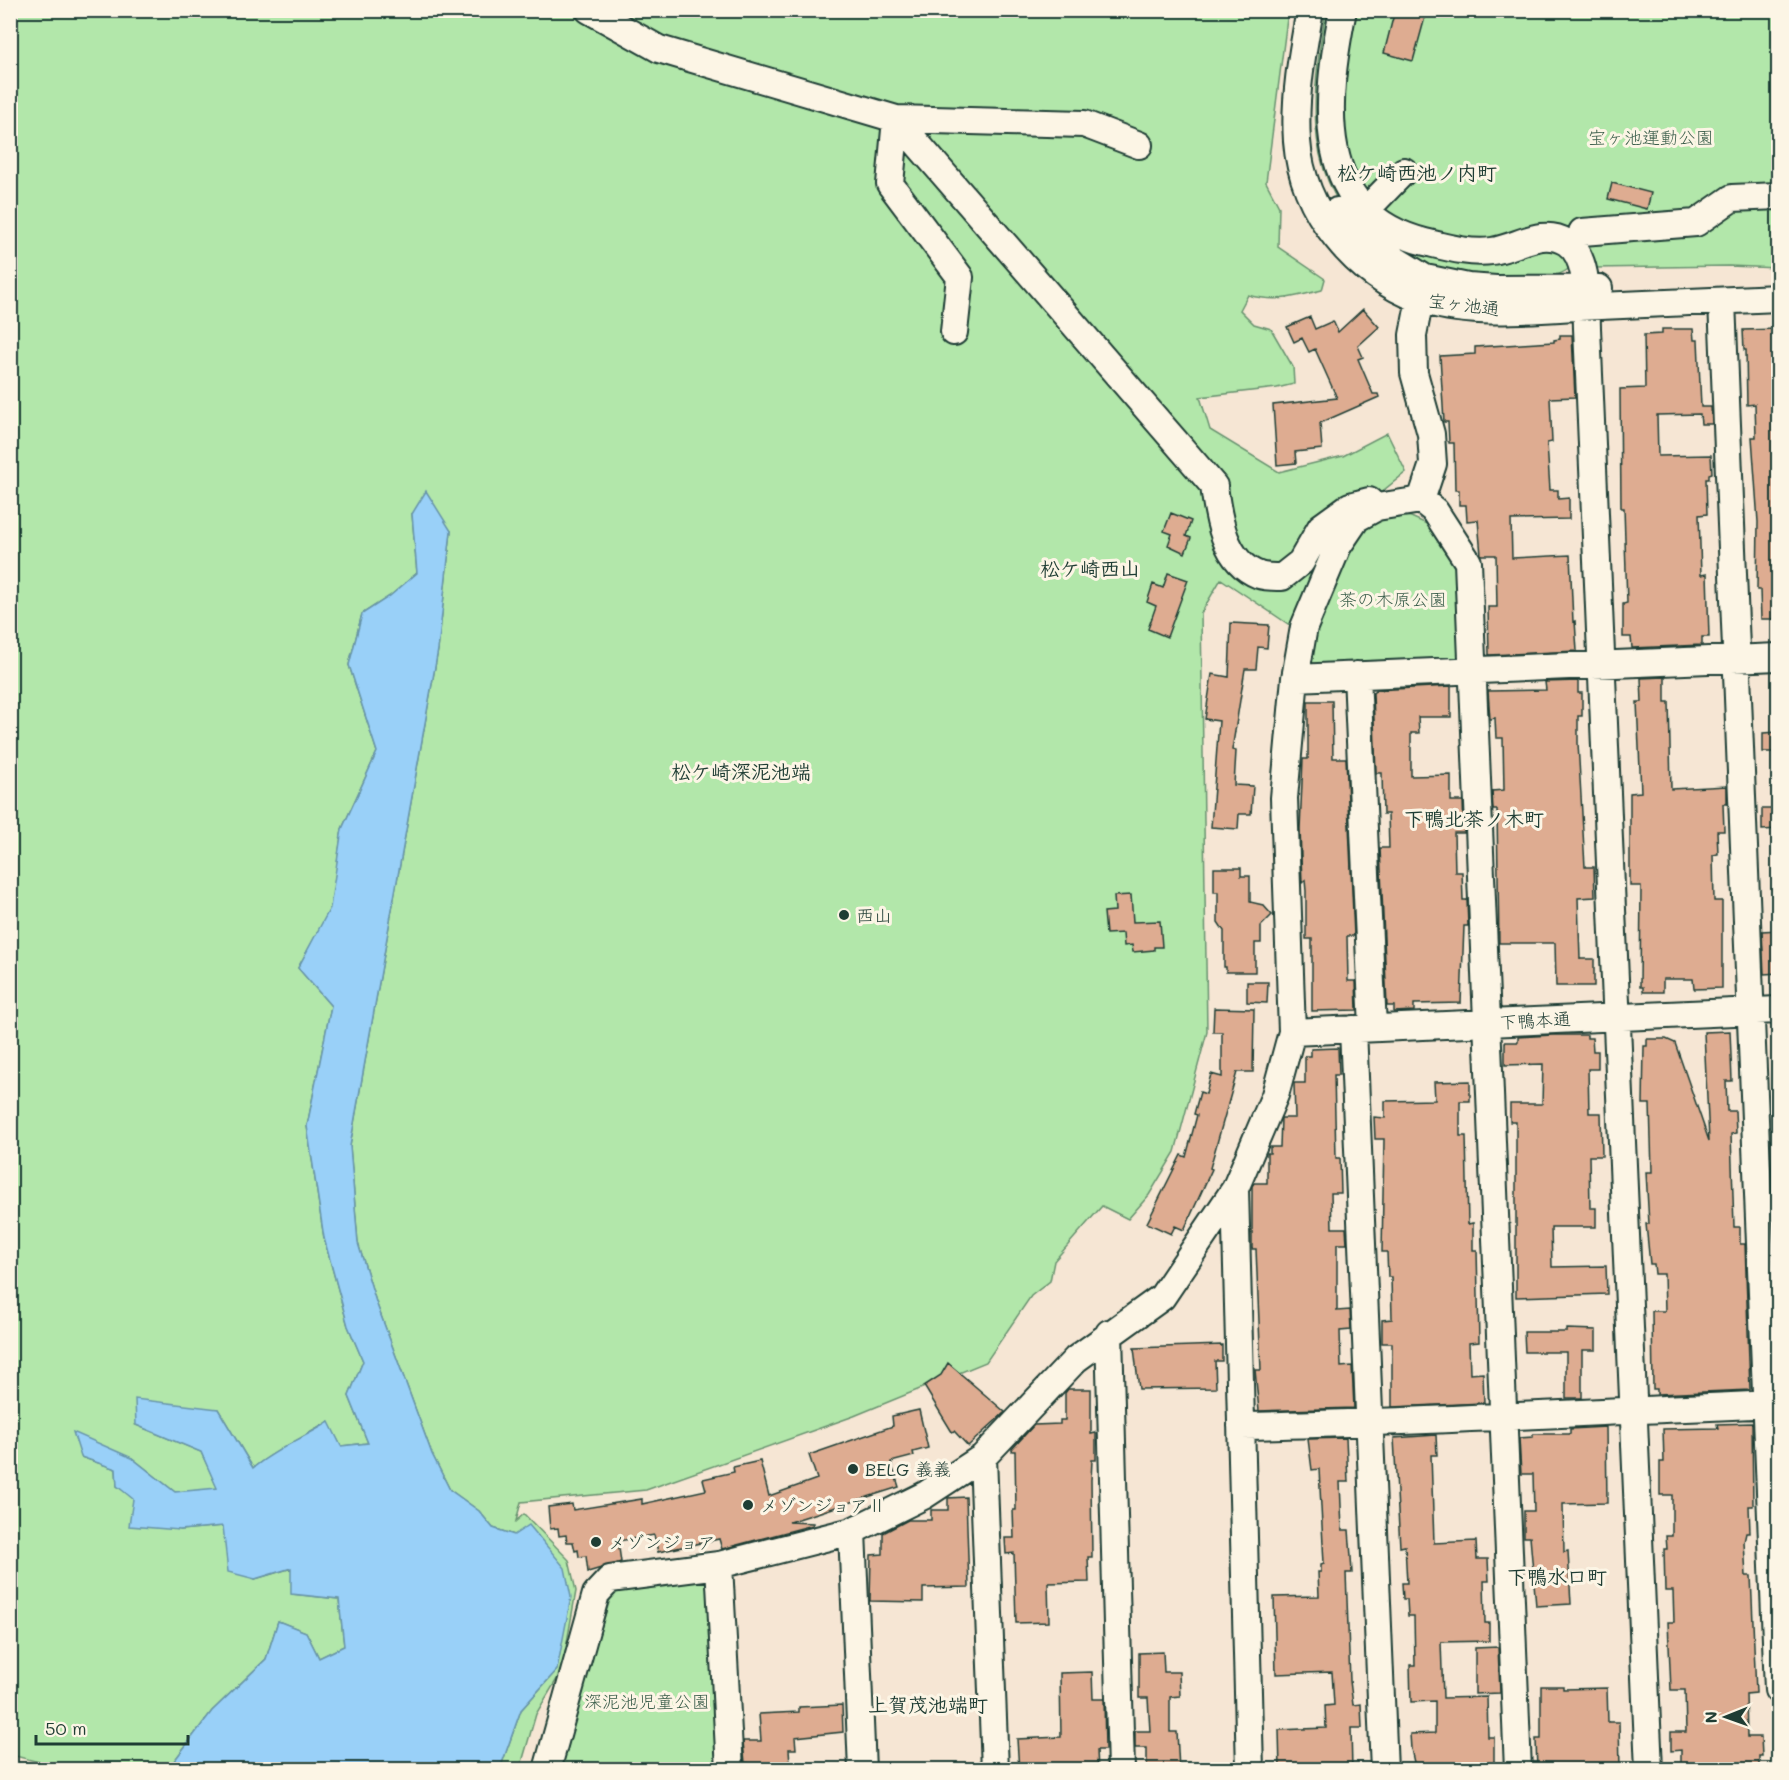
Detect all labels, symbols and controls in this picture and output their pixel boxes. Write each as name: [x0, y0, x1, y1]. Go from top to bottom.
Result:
park label: 宝ヶ池運動公園: [1588, 125, 1714, 149]
district label: 松ケ崎西池ノ内町: [1337, 159, 1497, 185]
street label: 宝ヶ池通: [1427, 288, 1501, 320]
district label: 松ケ崎西山: [1040, 555, 1140, 581]
park label: 茶の木原公園: [1339, 587, 1447, 611]
district label: 松ケ崎深泥池端: [671, 758, 811, 784]
district label: 下鴨北茶ノ木町: [1404, 805, 1544, 831]
place label: 西山: [856, 903, 892, 927]
marker: 西山: [837, 908, 851, 922]
street label: 下鴨本通: [1498, 1006, 1572, 1034]
place label: BELG 義義: [865, 1457, 951, 1481]
marker: BELG 義義: [846, 1462, 860, 1476]
place label: メゾンジョアⅡ: [760, 1493, 886, 1517]
marker: メゾンジョアⅡ: [741, 1498, 755, 1512]
place label: メゾンジョア: [608, 1530, 716, 1554]
marker: メゾンジョア: [589, 1535, 603, 1549]
district label: 下鴨水口町: [1507, 1563, 1607, 1589]
north arrow: [1696, 1687, 1756, 1747]
park label: 深泥池児童公園: [584, 1689, 710, 1713]
district label: 上賀茂池端町: [868, 1691, 988, 1717]
scale bar: [36, 1708, 188, 1746]
text: N: [1700, 1711, 1721, 1724]
text: 50 m: [45, 1716, 87, 1740]

